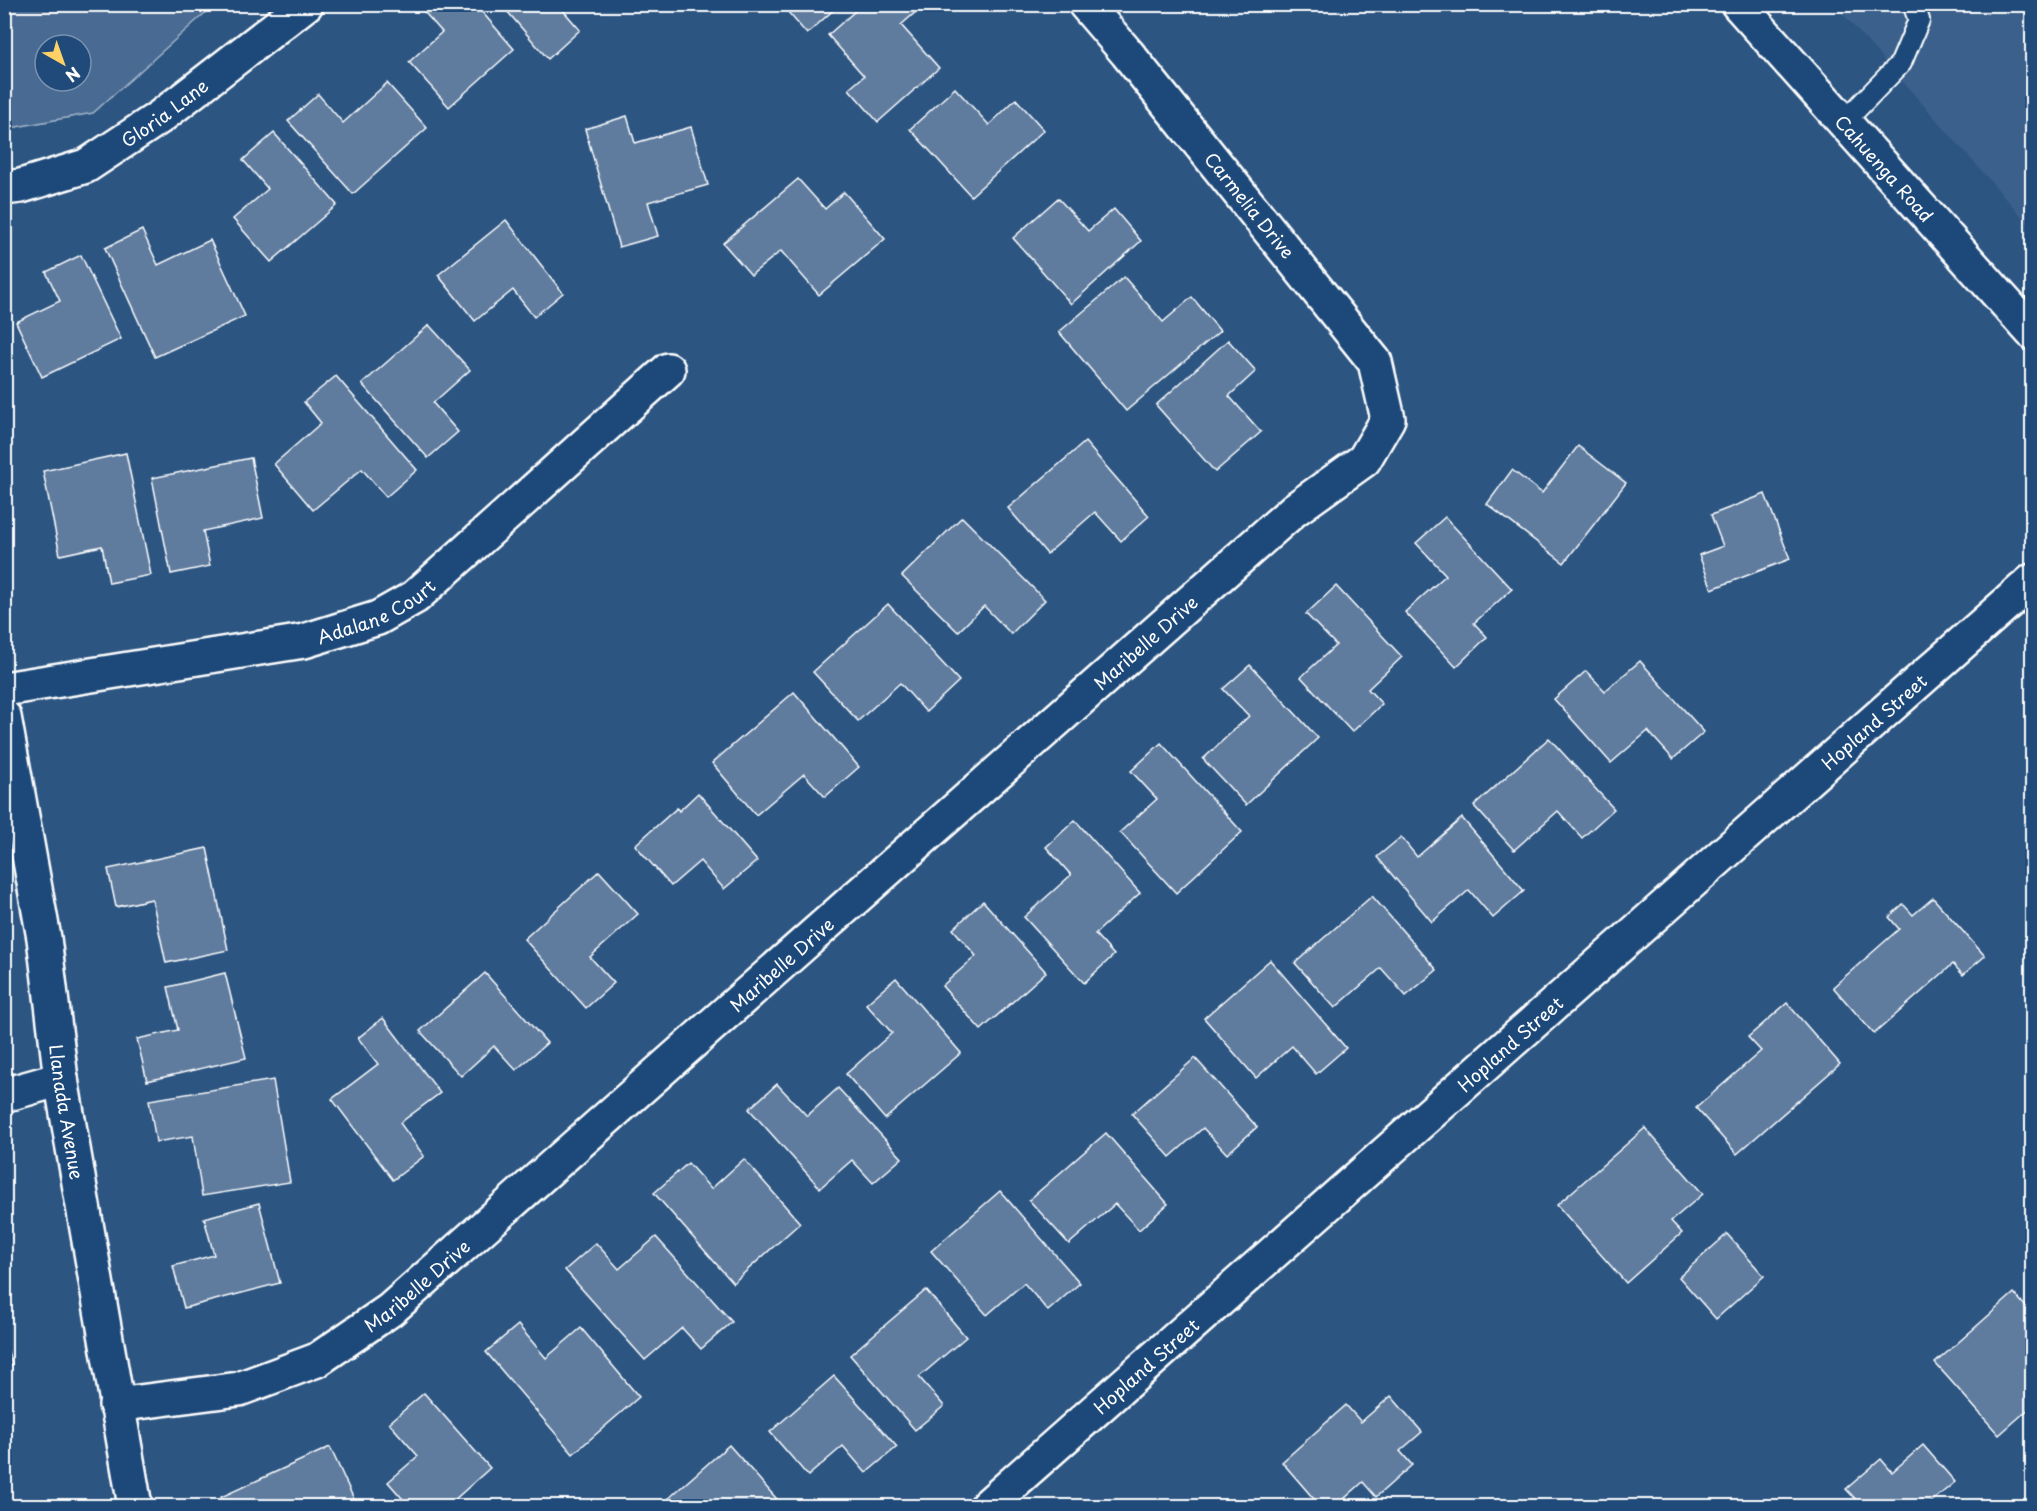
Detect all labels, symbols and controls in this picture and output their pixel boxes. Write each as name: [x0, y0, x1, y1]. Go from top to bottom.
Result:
north arrow: [33, 33, 93, 93]
text: N: [61, 62, 86, 89]
street label: Gloria Lane: [115, 71, 213, 153]
street label: Cahuenga Road: [1829, 108, 1940, 228]
street label: Carmelia Drive: [1199, 146, 1301, 264]
street label: Adalane Court: [313, 572, 441, 650]
street label: Maribelle Drive: [1087, 588, 1203, 695]
street label: Hopland Street: [1815, 667, 1932, 775]
street label: Maribelle Drive: [723, 910, 839, 1017]
street label: Hopland Street: [1451, 989, 1568, 1098]
street label: Llanada Avenue: [43, 1043, 92, 1182]
street label: Maribelle Drive: [358, 1232, 475, 1338]
street label: Hopland Street: [1087, 1311, 1204, 1420]

